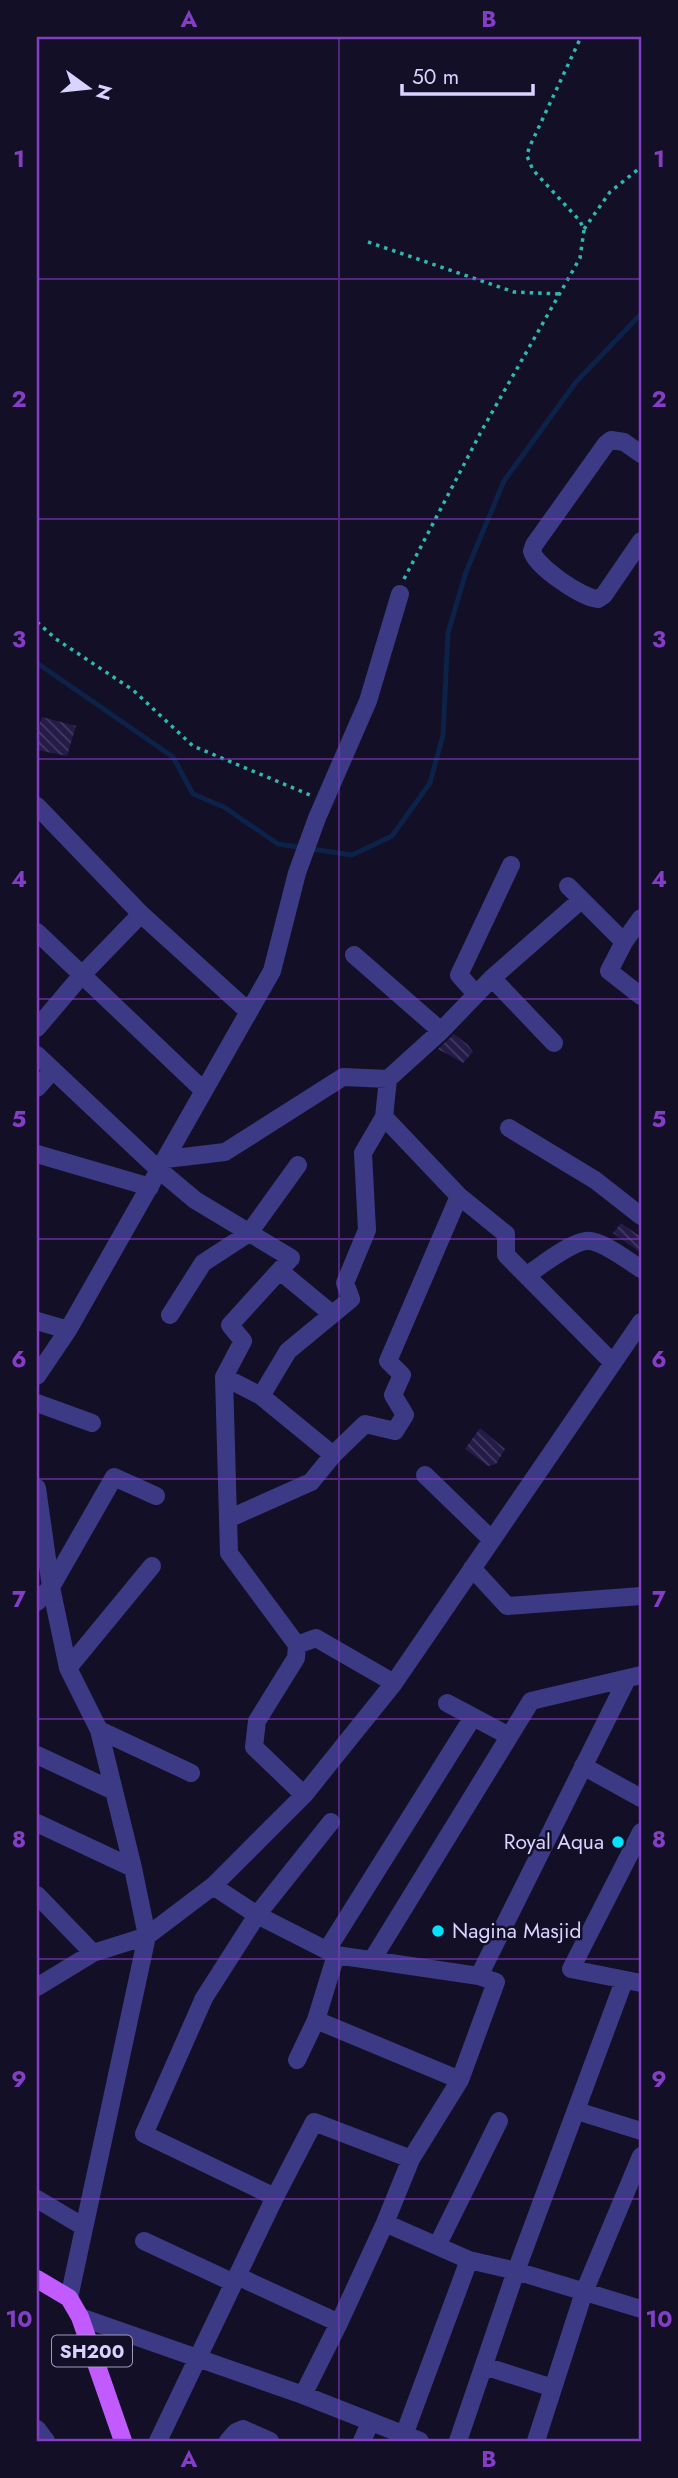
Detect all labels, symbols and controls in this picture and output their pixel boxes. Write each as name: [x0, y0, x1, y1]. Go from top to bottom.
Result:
text: A: [180, 2, 198, 36]
text: B: [481, 2, 497, 36]
north arrow: [52, 52, 122, 122]
scale bar: [402, 52, 533, 96]
text: 50 m: [412, 62, 459, 92]
text: N: [89, 81, 119, 103]
text: 1: [13, 142, 25, 176]
text: 1: [653, 142, 665, 176]
text: 2: [11, 382, 27, 416]
text: 2: [651, 382, 667, 416]
text: 3: [12, 622, 26, 656]
text: 3: [652, 622, 666, 656]
text: 4: [11, 862, 27, 896]
text: 4: [651, 862, 667, 896]
text: 5: [12, 1102, 26, 1136]
text: 5: [652, 1102, 666, 1136]
text: 6: [11, 1342, 27, 1376]
text: 6: [651, 1342, 667, 1376]
text: 7: [12, 1582, 26, 1616]
text: 7: [652, 1582, 666, 1616]
text: 8: [12, 1822, 26, 1856]
text: 8: [652, 1822, 666, 1856]
place label: Royal Aqua: [504, 1827, 604, 1857]
marker: Royal Aqua: [610, 1834, 626, 1850]
place label: Nagina Masjid: [452, 1916, 582, 1946]
marker: Nagina Masjid: [430, 1923, 446, 1939]
text: 9: [11, 2062, 27, 2096]
text: 9: [651, 2062, 667, 2096]
text: 10: [6, 2302, 32, 2336]
text: 10: [646, 2302, 672, 2336]
road number: SH200: [52, 2336, 132, 2366]
text: A: [180, 2442, 198, 2476]
text: B: [481, 2442, 497, 2476]

